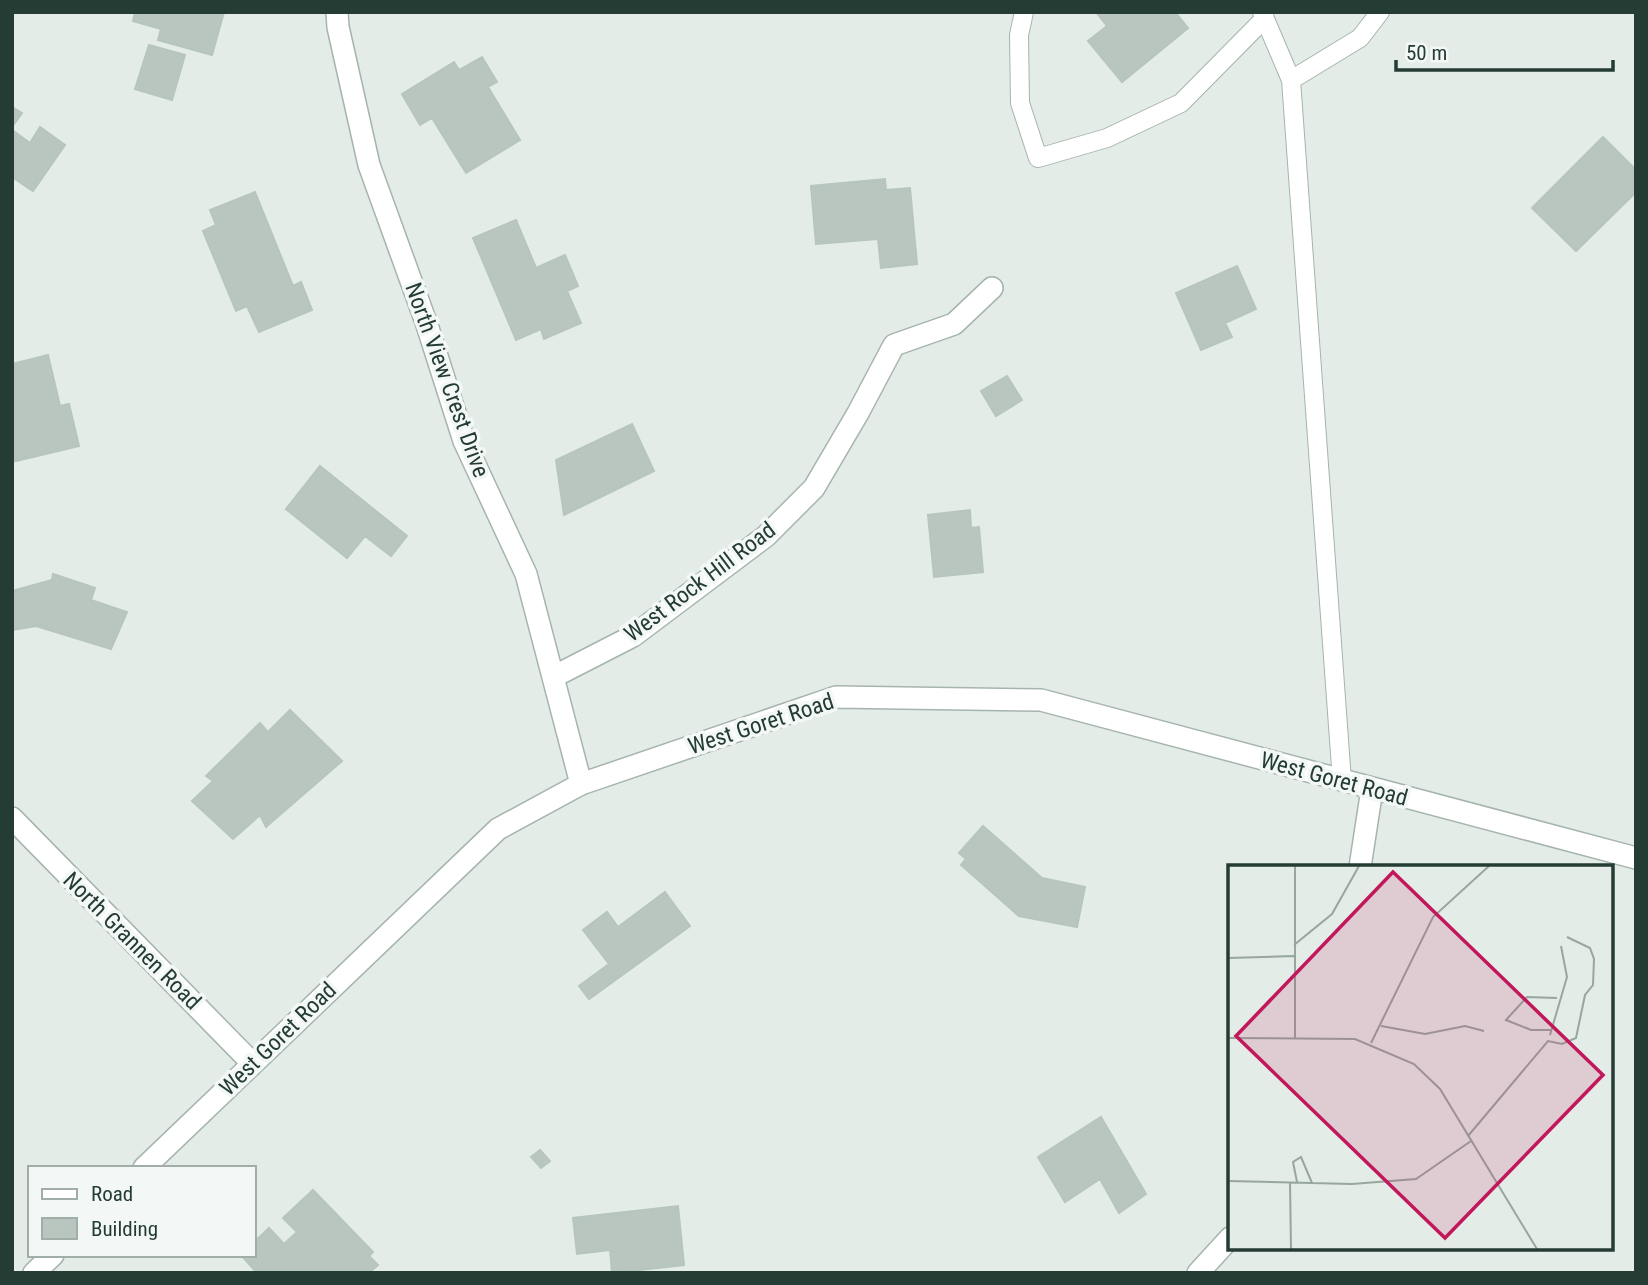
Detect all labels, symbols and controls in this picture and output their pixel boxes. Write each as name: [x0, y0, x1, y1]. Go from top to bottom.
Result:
scale bar: [1396, 28, 1613, 72]
text: 50 m: [1406, 41, 1447, 65]
street label: North View Crest Drive: [399, 279, 495, 481]
street label: West Rock Hill Road: [619, 516, 781, 648]
street label: West Goret Road: [685, 688, 837, 760]
street label: West Goret Road: [1257, 746, 1411, 812]
inset map: [1228, 865, 1613, 1250]
street label: North Grannen Road: [58, 867, 206, 1015]
street label: West Goret Road: [214, 977, 342, 1101]
legend: [28, 1166, 256, 1257]
text: Road: [91, 1182, 133, 1206]
text: Building: [91, 1217, 158, 1241]

